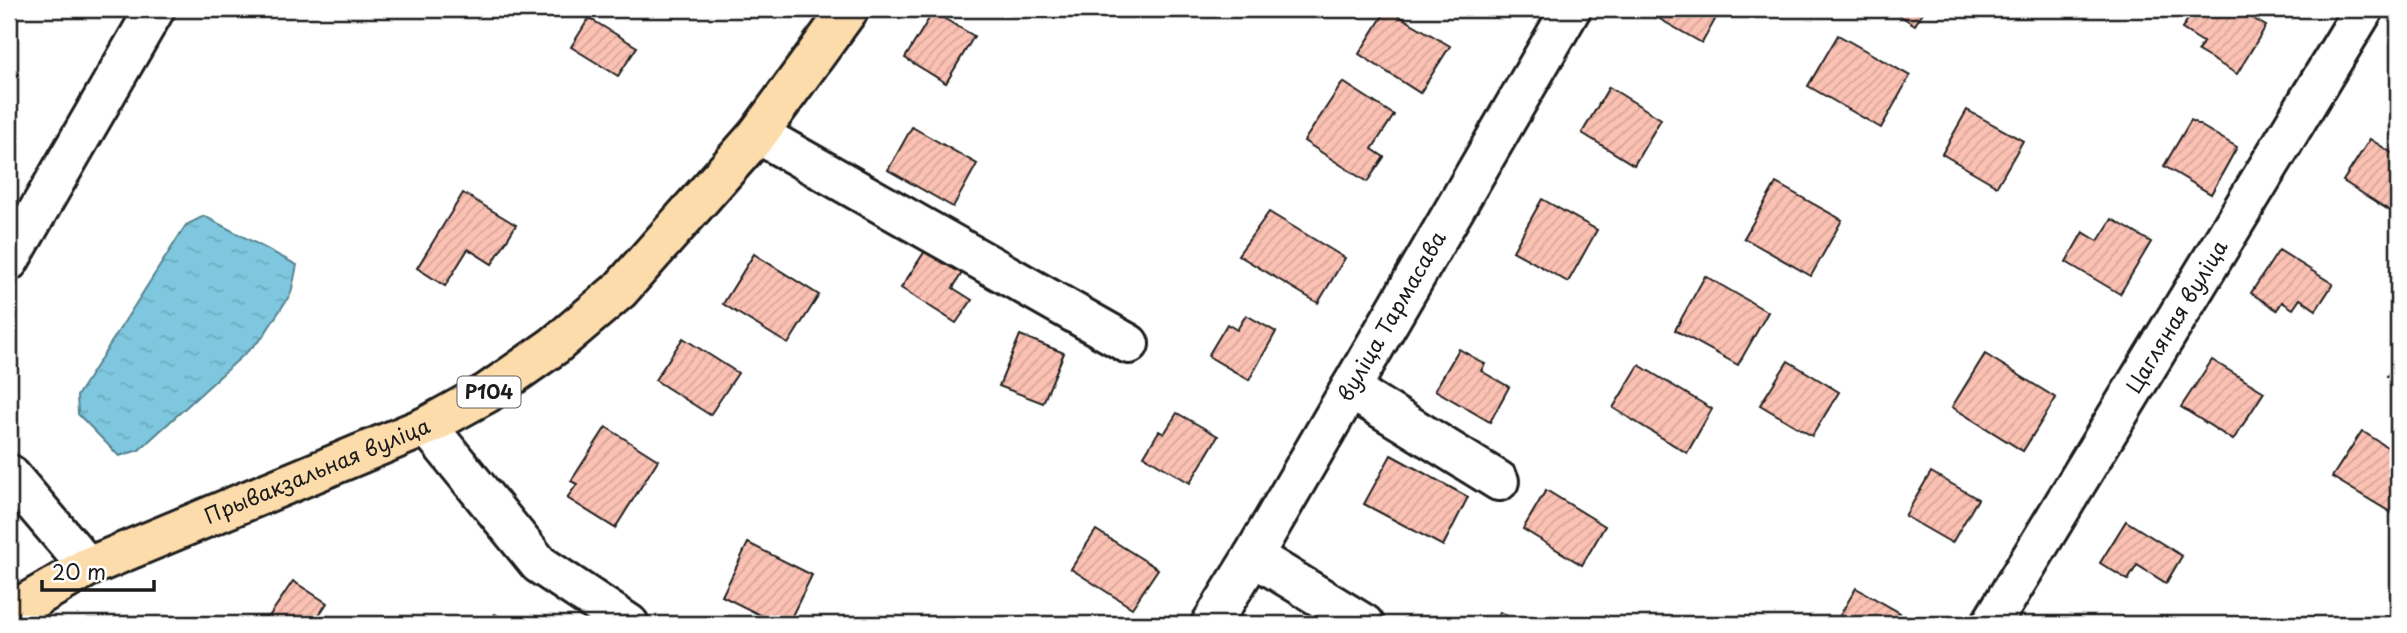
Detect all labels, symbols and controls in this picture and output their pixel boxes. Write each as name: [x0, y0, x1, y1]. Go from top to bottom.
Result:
street label: вуліца Тармасава: [1328, 223, 1453, 407]
street label: Цагляная вуліца: [2117, 233, 2234, 399]
road number: Р104: [458, 376, 520, 408]
street label: Прывакзальная вуліца: [199, 408, 435, 531]
scale bar: [42, 549, 154, 593]
text: 20 m: [52, 555, 106, 587]

